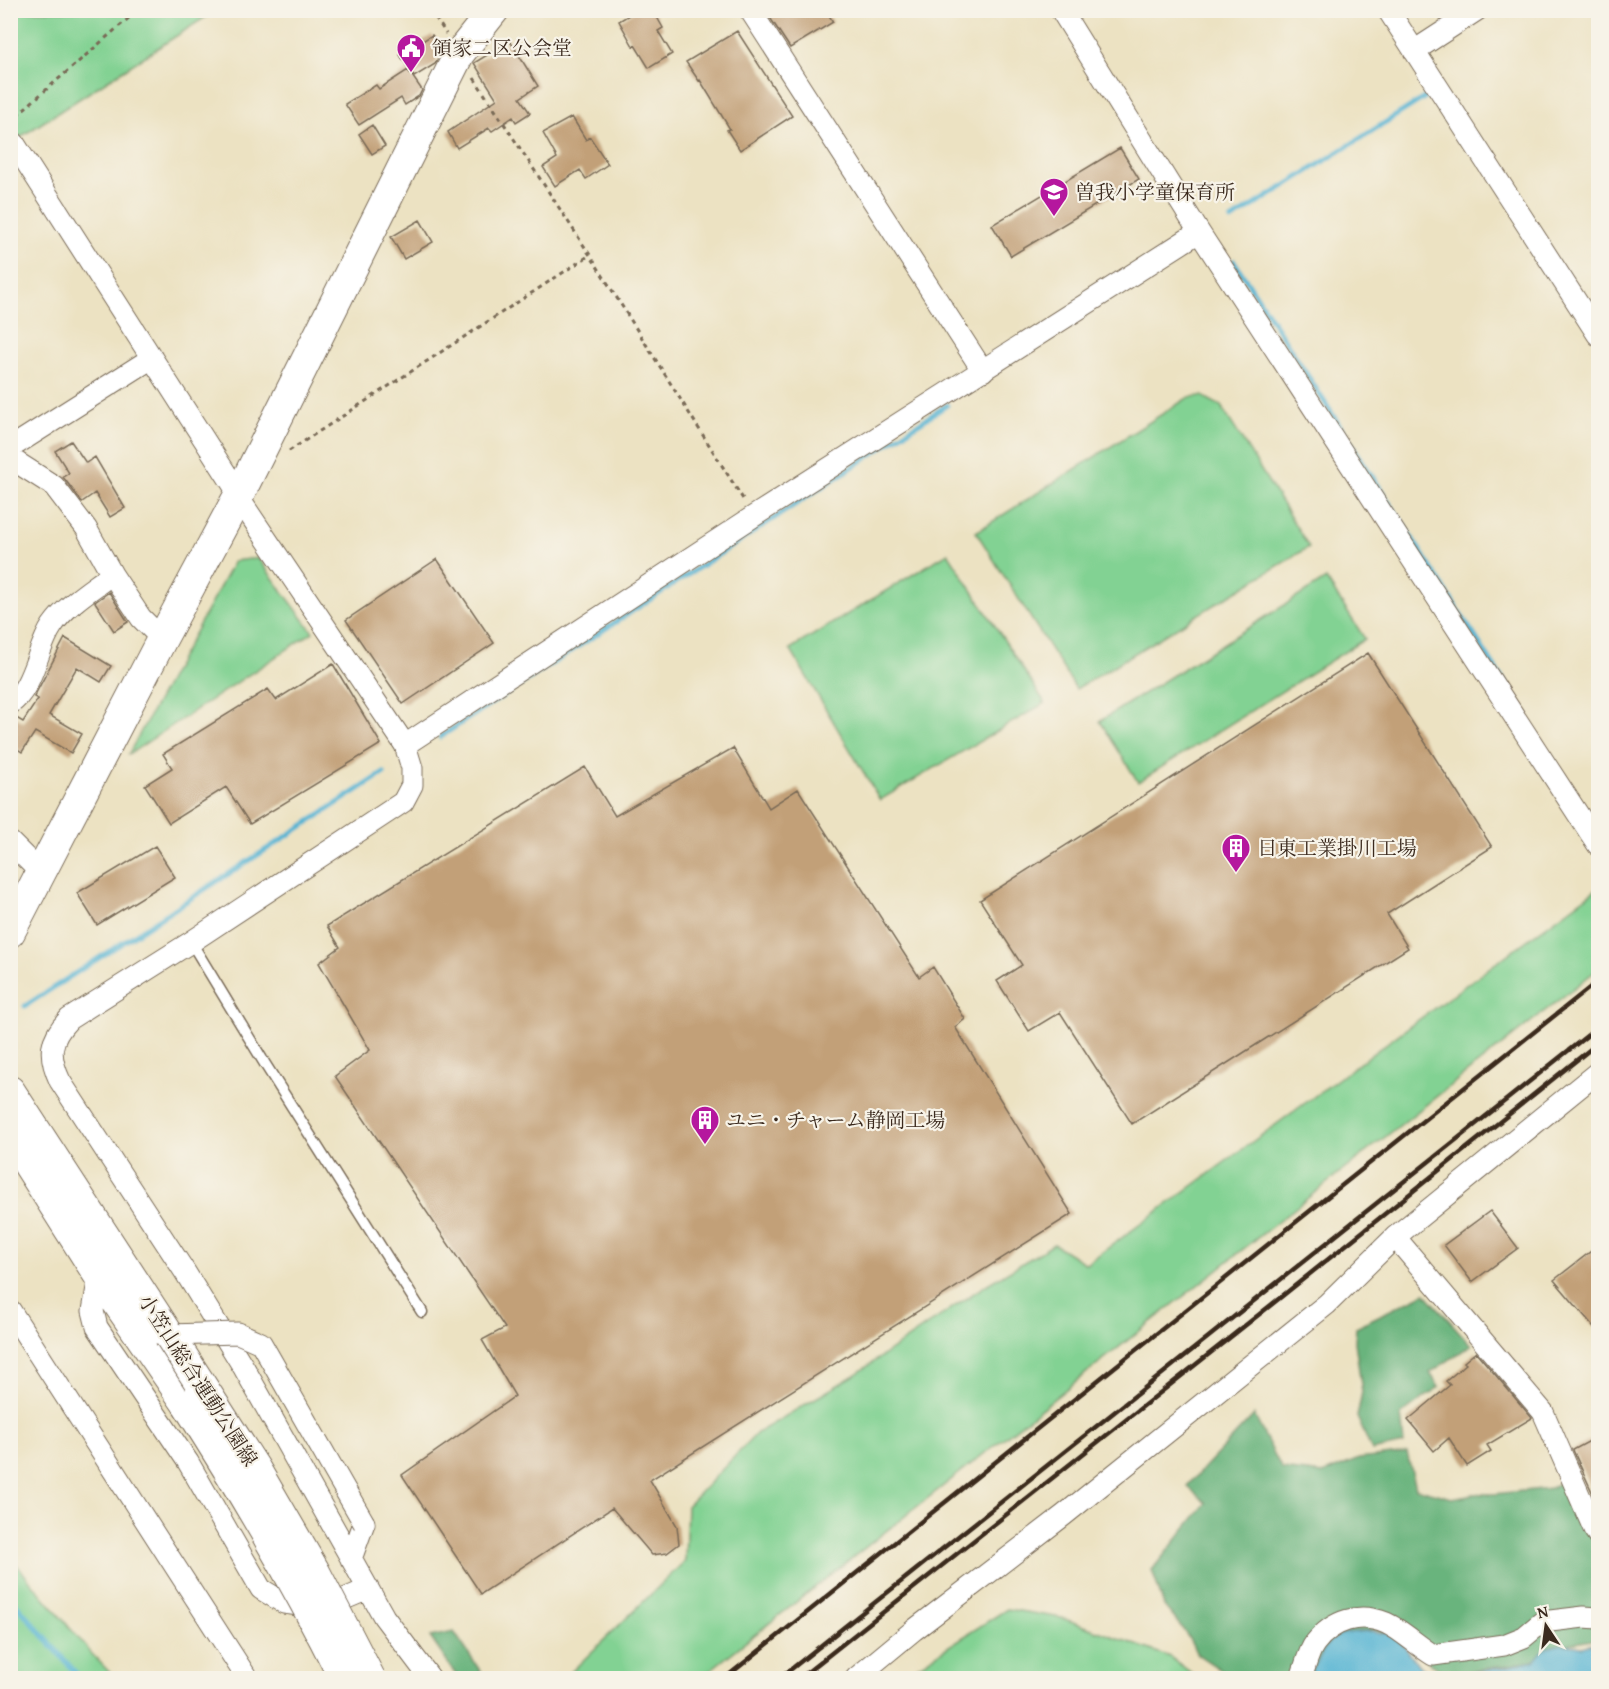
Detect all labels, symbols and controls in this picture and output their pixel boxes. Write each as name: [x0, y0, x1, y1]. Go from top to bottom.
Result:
public building icon: 領家二区公会堂: [395, 32, 427, 74]
place label: 領家二区公会堂: [432, 33, 572, 62]
school or university icon: 曽我小学童保育所: [1038, 176, 1070, 218]
place label: 曽我小学童保育所: [1075, 177, 1235, 206]
building icon: 日東工業掛川工場: [1220, 832, 1252, 874]
place label: 日東工業掛川工場: [1257, 833, 1417, 862]
building icon: ユニ・チャーム静岡工場: [689, 1104, 721, 1146]
place label: ユニ・チャーム静岡工場: [726, 1105, 945, 1134]
street label: 小笠山総合運動公園線: [132, 1288, 265, 1471]
north arrow: [1516, 1596, 1576, 1656]
text: N: [1535, 1598, 1551, 1624]

